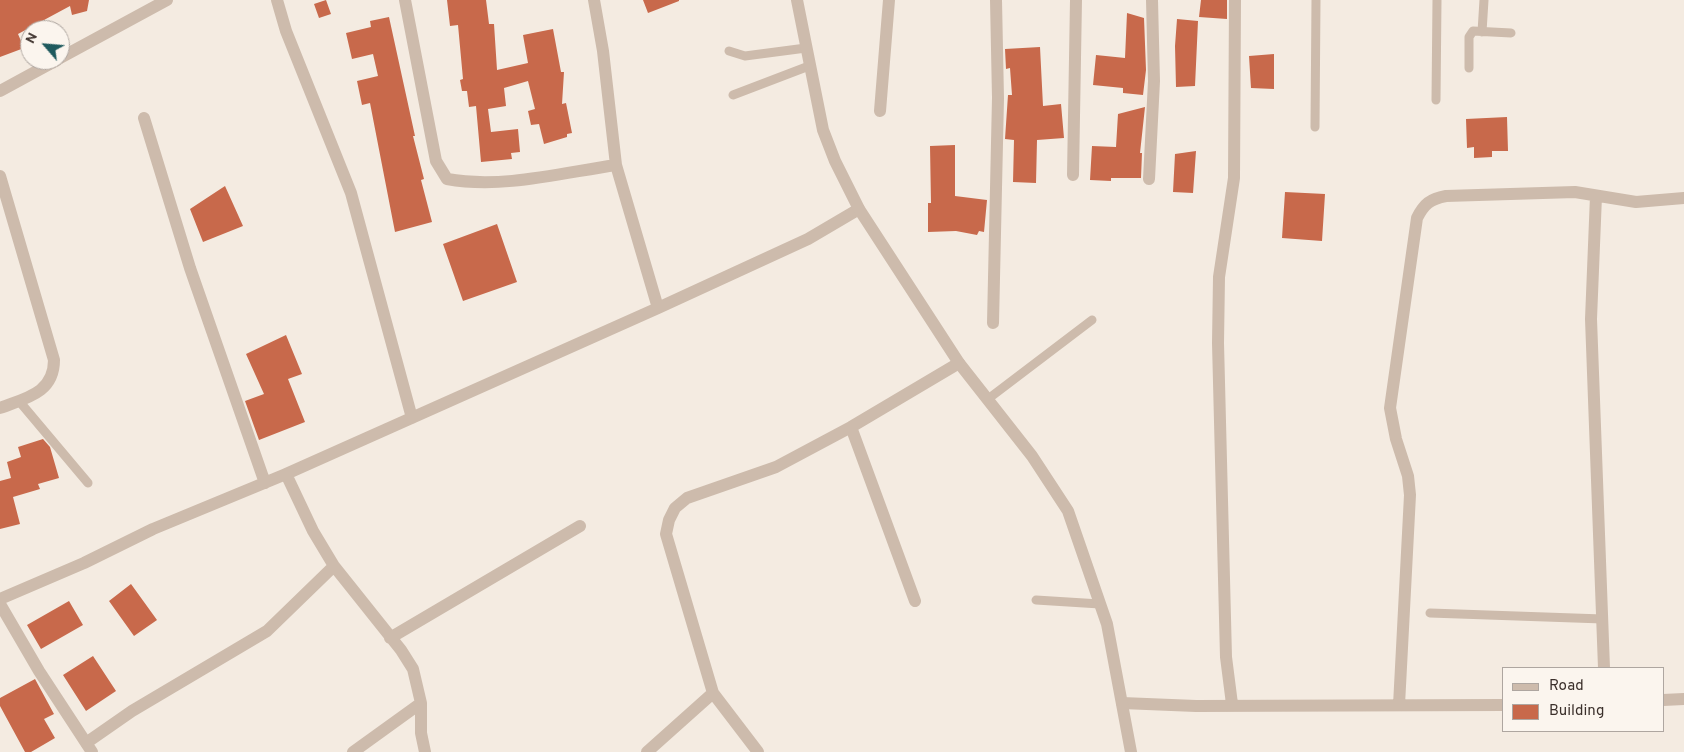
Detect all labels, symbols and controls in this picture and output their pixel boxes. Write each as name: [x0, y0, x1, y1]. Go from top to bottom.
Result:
north arrow: [20, 20, 70, 70]
text: N: [22, 30, 42, 47]
legend: [1502, 667, 1664, 732]
text: Road: [1549, 677, 1584, 696]
text: Building: [1549, 702, 1604, 721]

